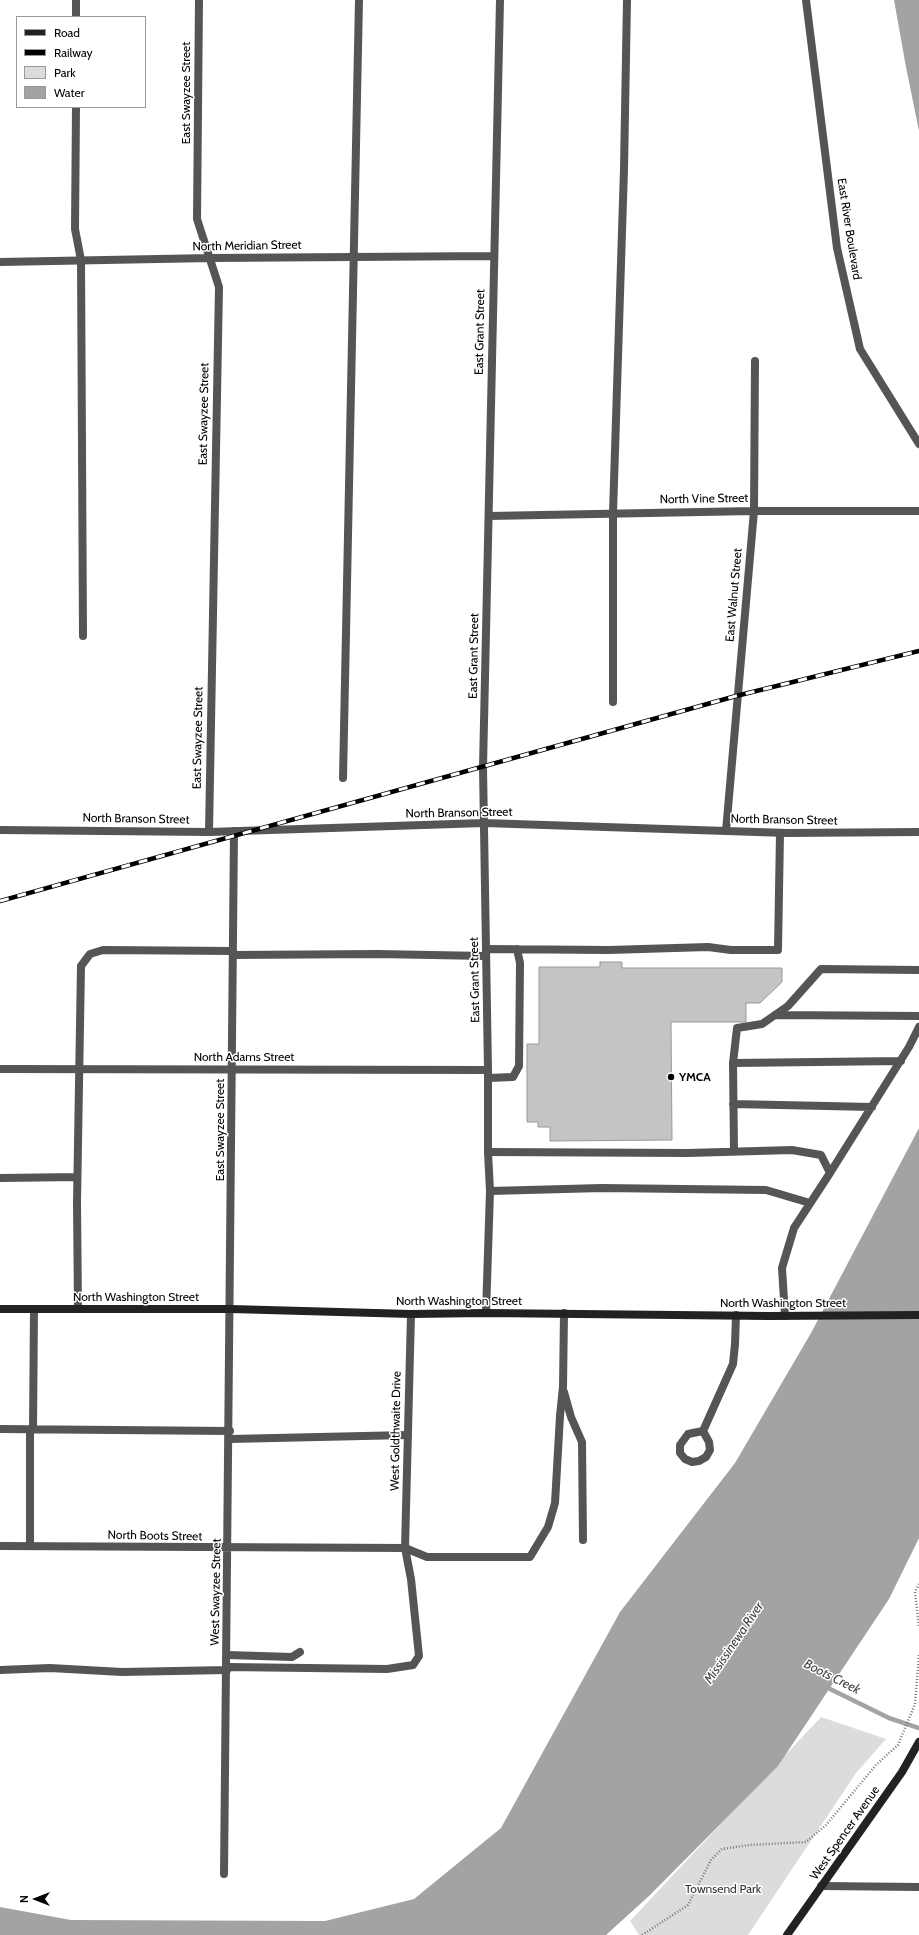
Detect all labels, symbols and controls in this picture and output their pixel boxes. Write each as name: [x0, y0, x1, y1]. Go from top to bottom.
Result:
legend: [16, 16, 146, 108]
text: Road: [54, 25, 80, 40]
street label: East Swayzee Street: [179, 42, 193, 144]
text: Railway: [54, 45, 92, 60]
text: Park: [54, 65, 76, 80]
text: Water: [54, 85, 84, 100]
street label: East River Boulevard: [834, 177, 864, 281]
street label: North Meridian Street: [192, 238, 302, 254]
street label: East Grant Street: [472, 289, 488, 375]
street label: East Swayzee Street: [196, 363, 212, 465]
street label: North Vine Street: [660, 491, 748, 507]
street label: East Walnut Street: [723, 547, 745, 643]
street label: East Grant Street: [466, 613, 482, 699]
street label: East Swayzee Street: [190, 687, 206, 789]
street label: North Branson Street: [405, 805, 513, 821]
street label: North Branson Street: [82, 811, 190, 827]
street label: North Branson Street: [730, 812, 838, 828]
street label: East Grant Street: [467, 937, 483, 1023]
street label: North Adams Street: [194, 1050, 294, 1064]
place label: YMCA: [679, 1070, 711, 1084]
marker: YMCA: [666, 1072, 676, 1082]
street label: East Swayzee Street: [213, 1079, 227, 1181]
street label: North Washington Street: [73, 1290, 199, 1304]
street label: North Washington Street: [396, 1294, 522, 1308]
street label: North Washington Street: [720, 1296, 846, 1310]
street label: West Goldthwaite Drive: [388, 1371, 404, 1491]
street label: North Boots Street: [108, 1528, 202, 1544]
street label: West Swayzee Street: [208, 1538, 224, 1646]
water label: Mississinewa River: [701, 1599, 767, 1687]
water label: Boots Creek: [801, 1656, 863, 1698]
street label: West Spencer Avenue: [807, 1783, 883, 1883]
north arrow: [16, 1879, 56, 1919]
park label: Townsend Park: [685, 1882, 761, 1896]
text: N: [17, 1895, 31, 1903]

